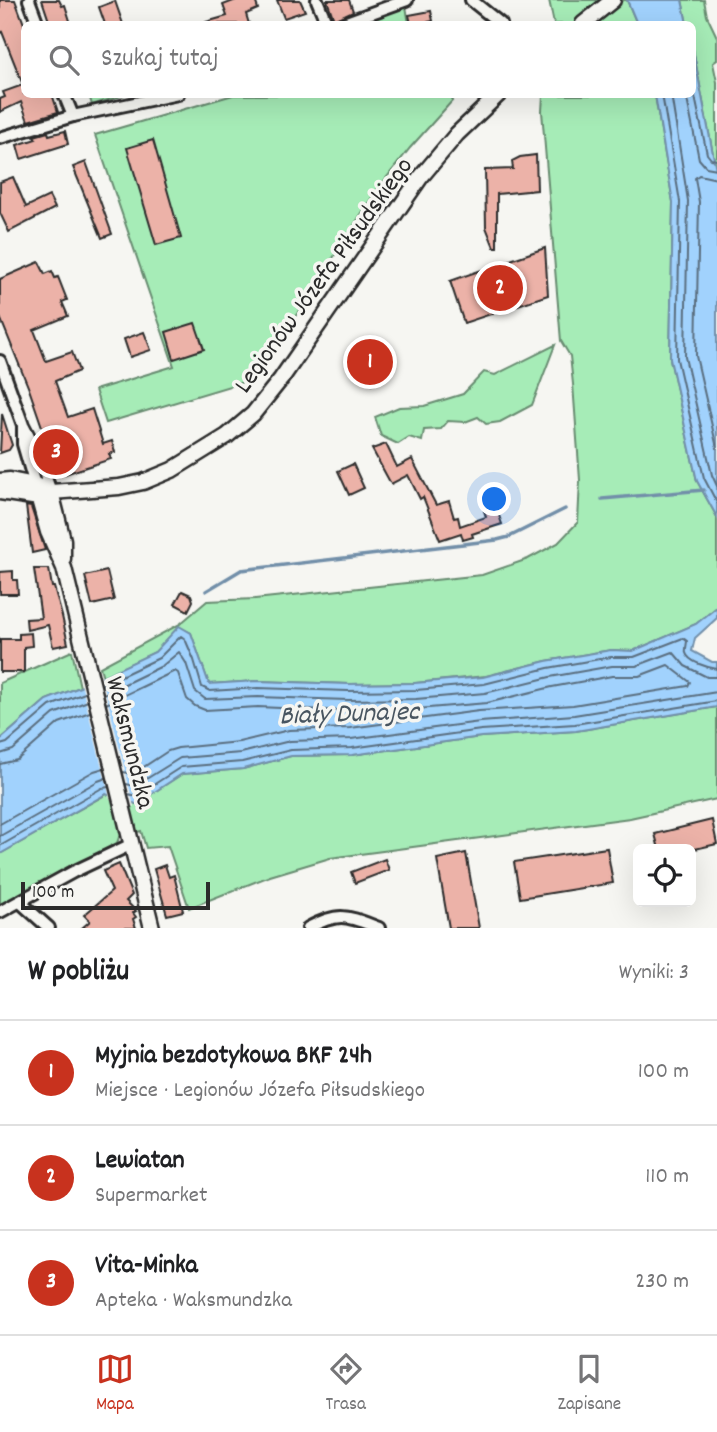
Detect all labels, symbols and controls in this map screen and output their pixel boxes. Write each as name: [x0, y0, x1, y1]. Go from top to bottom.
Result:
search box: [21, 21, 696, 98]
icon: search: [45, 41, 83, 79]
text: Szukaj tutaj: [101, 41, 219, 78]
street label: Legionów Józefa Piłsudskiego: [226, 150, 423, 402]
pin: 2: [477, 262, 523, 314]
pin: 1: [347, 336, 393, 388]
pin: 3: [33, 426, 79, 478]
your location: [477, 482, 511, 516]
street label: Waksmundzka: [94, 673, 163, 813]
water label: Biały Dunajec: [279, 694, 421, 738]
map controls: [633, 844, 696, 907]
button: locate: [633, 844, 696, 907]
scale bar: [21, 879, 210, 911]
text: 100 m: [32, 880, 74, 907]
text: W pobliżu: [28, 952, 129, 995]
text: Wyniki: 3: [619, 957, 689, 990]
text: Myjnia bezdotykowa BKF 24h: [95, 1038, 372, 1075]
text: 1: [48, 1056, 54, 1089]
text: 100 m: [638, 1056, 689, 1089]
text: Miejsce · Legionów Józefa Piłsudskiego: [95, 1075, 425, 1108]
text: Lewiatan: [95, 1143, 185, 1180]
text: 2: [46, 1161, 56, 1194]
text: 110 m: [645, 1161, 689, 1194]
text: Supermarket: [95, 1180, 207, 1213]
text: Vita-Minka: [95, 1248, 198, 1285]
text: 3: [46, 1266, 56, 1299]
text: 230 m: [635, 1266, 689, 1299]
text: Apteka · Waksmundzka: [95, 1285, 292, 1318]
tab: Mapa: [96, 1350, 134, 1419]
tab: Trasa: [325, 1350, 366, 1419]
tab: Zapisane: [558, 1350, 621, 1419]

